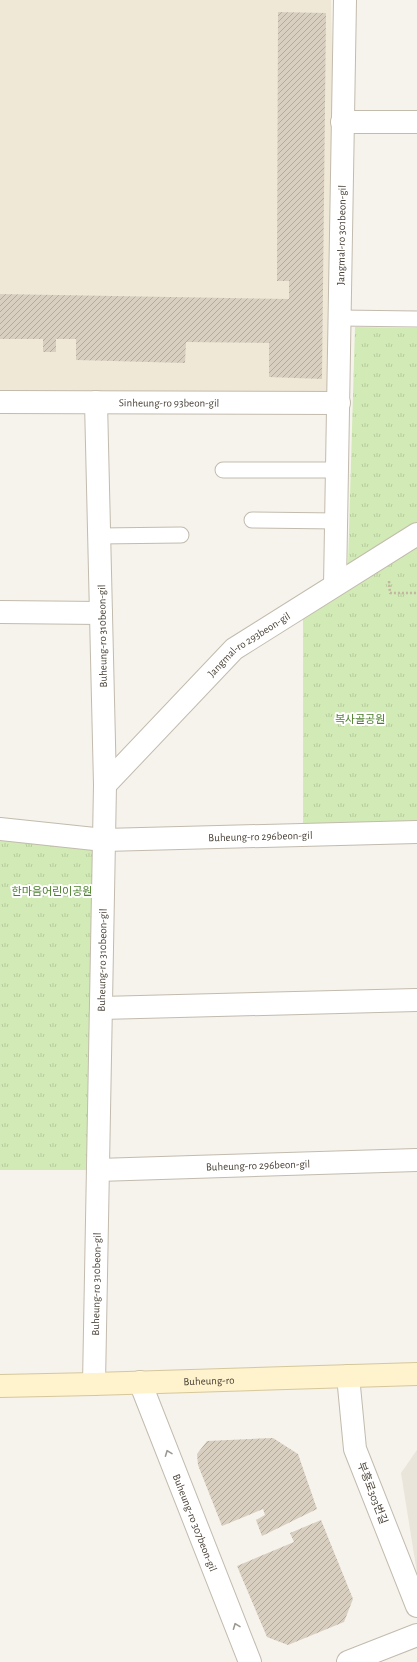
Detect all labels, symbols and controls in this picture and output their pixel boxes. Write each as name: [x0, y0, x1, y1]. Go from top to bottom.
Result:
street label: Jangmal-ro 301beon-gil: [335, 185, 348, 285]
street label: Sinheung-ro 93beon-gil: [119, 397, 219, 409]
street label: Buheung-ro 310beon-gil: [96, 584, 109, 688]
street label: Jangmal-ro 293beon-gil: [206, 610, 292, 679]
park label: 복사골공원: [335, 714, 385, 725]
street label: Buheung-ro 296beon-gil: [208, 830, 313, 843]
park label: 한마음어린이공원: [12, 886, 92, 897]
street label: Buheung-ro 310beon-gil: [96, 908, 109, 1012]
street label: Buheung-ro 296beon-gil: [206, 1158, 310, 1173]
street label: Buheung-ro 310beon-gil: [90, 1232, 103, 1336]
street label: Buheung-ro: [183, 1375, 235, 1387]
one-way arrow: [164, 1449, 172, 1456]
street label: 부흥로303번길: [356, 1461, 389, 1526]
street label: Buheung-ro 307beon-gil: [171, 1472, 219, 1573]
one-way arrow: [232, 1622, 240, 1629]

